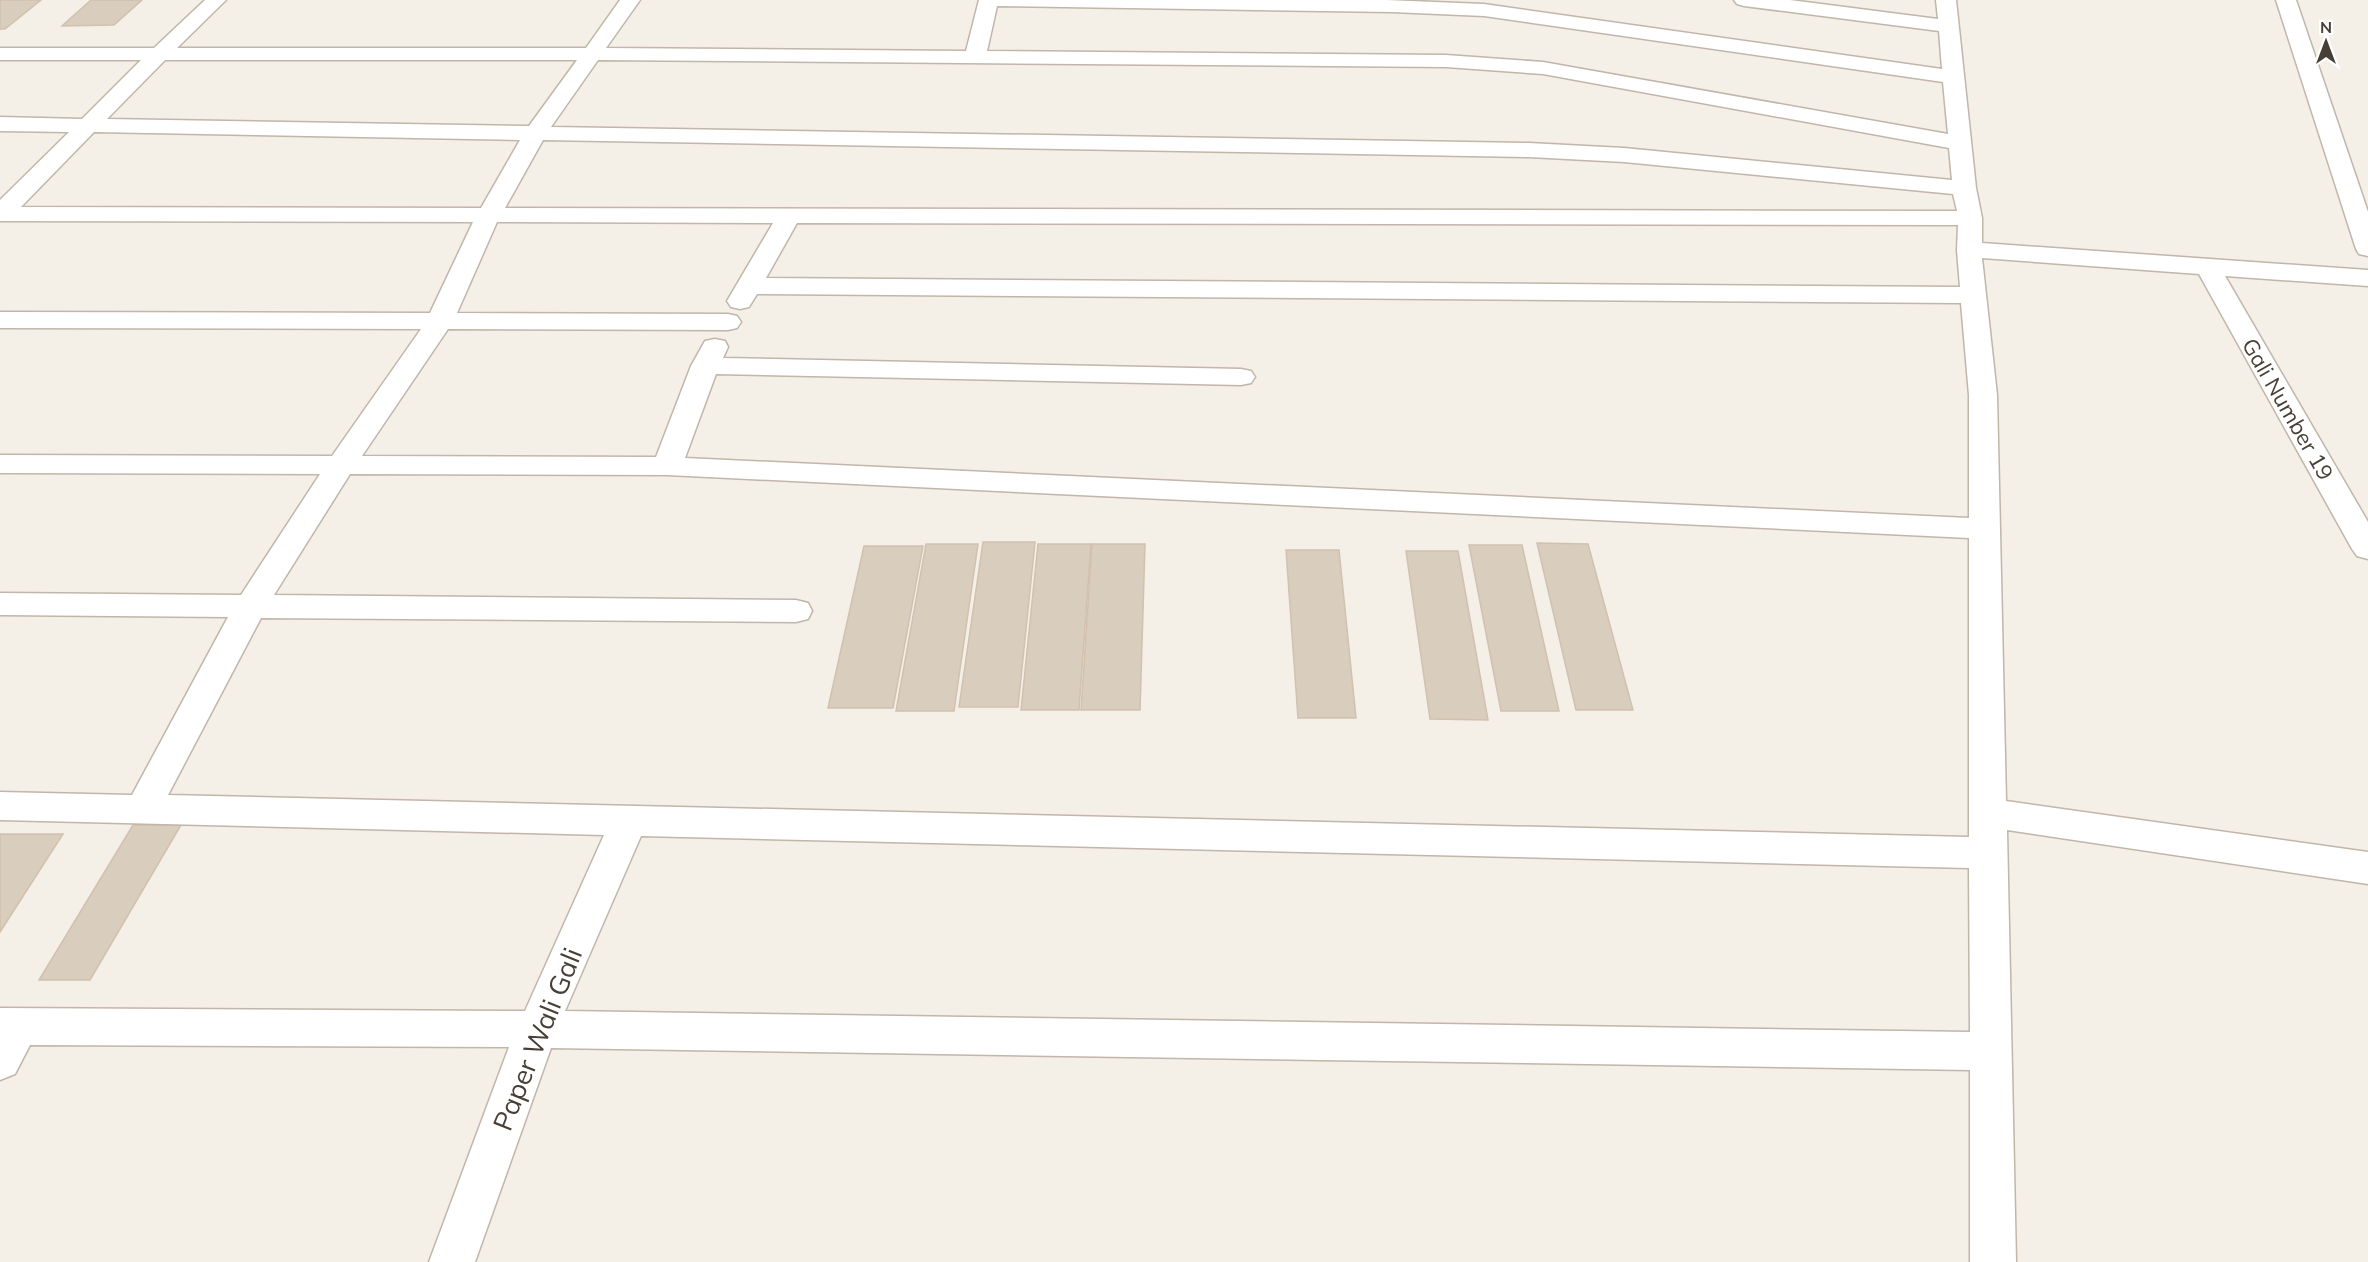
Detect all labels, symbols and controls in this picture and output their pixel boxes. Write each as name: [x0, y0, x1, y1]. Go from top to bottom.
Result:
north arrow: [2296, 12, 2356, 72]
text: N: [2320, 17, 2332, 37]
street label: Gali Number 19: [2236, 333, 2340, 485]
street label: Paper Wali Gali: [485, 943, 589, 1135]

